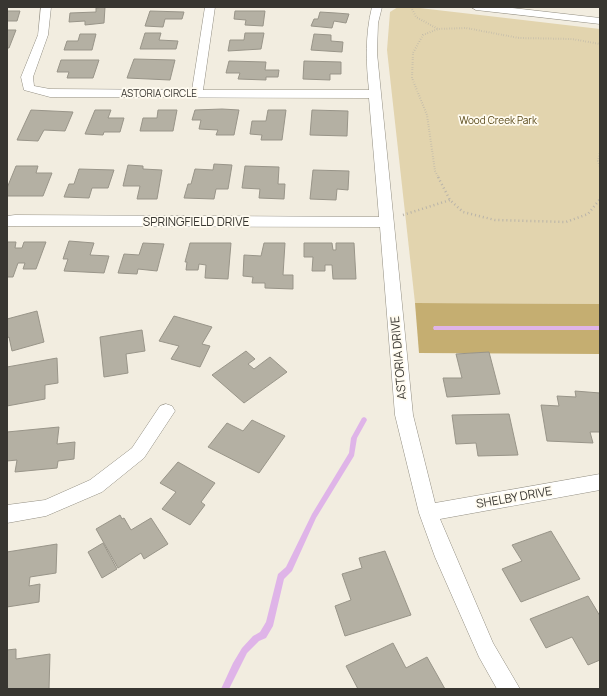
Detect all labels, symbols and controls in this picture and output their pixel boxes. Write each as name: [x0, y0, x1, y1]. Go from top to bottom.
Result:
street label: ASTORIA CIRCLE: [121, 86, 197, 100]
park label: Wood Creek Park: [459, 113, 538, 127]
street label: SPRINGFIELD DRIVE: [143, 213, 249, 230]
street label: ASTORIA DRIVE: [386, 316, 410, 400]
street label: SHELBY DRIVE: [475, 482, 553, 512]

